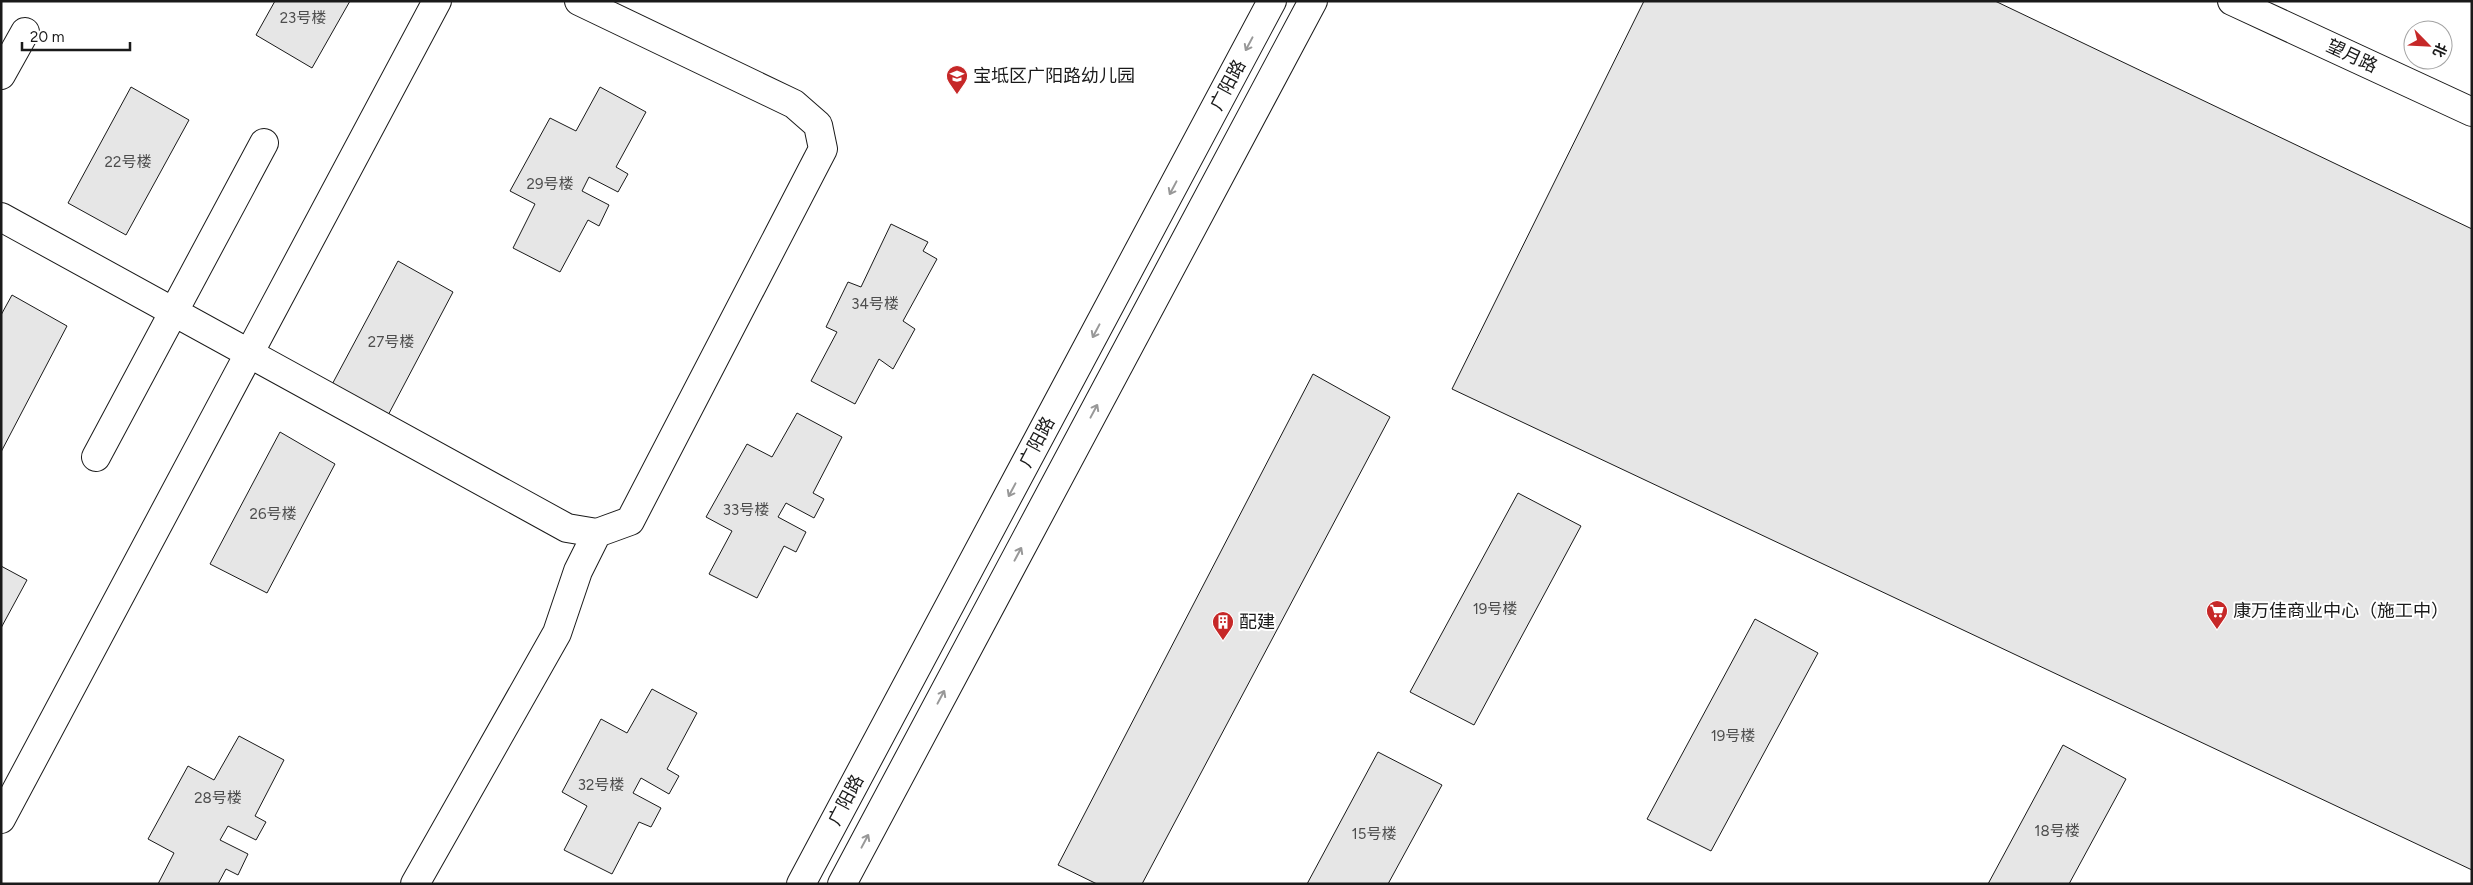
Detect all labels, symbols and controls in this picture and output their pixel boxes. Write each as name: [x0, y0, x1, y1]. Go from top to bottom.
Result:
house number: 23号楼: [280, 9, 326, 27]
scale bar: [22, 20, 130, 52]
north arrow: [2403, 20, 2453, 70]
text: 20 m: [30, 28, 64, 46]
street label: 望月路: [2323, 35, 2381, 77]
one-way arrow: [1244, 37, 1254, 51]
text: 北: [2429, 40, 2450, 60]
street label: 广阳路: [1206, 56, 1250, 114]
school or university icon: 宝坻区广阳路幼儿园: [945, 64, 969, 95]
place label: 宝坻区广阳路幼儿园: [973, 65, 1135, 87]
house number: 22号楼: [105, 153, 151, 171]
house number: 29号楼: [527, 175, 573, 193]
one-way arrow: [1168, 180, 1178, 195]
house number: 34号楼: [851, 295, 899, 313]
one-way arrow: [1091, 323, 1100, 338]
house number: 27号楼: [368, 333, 414, 351]
one-way arrow: [1090, 404, 1100, 418]
street label: 广阳路: [1015, 413, 1059, 471]
one-way arrow: [1006, 482, 1016, 496]
house number: 33号楼: [723, 501, 769, 519]
house number: 26号楼: [250, 505, 296, 523]
one-way arrow: [1014, 547, 1023, 562]
supermarket icon: 康万佳商业中心（施工中）: [2205, 599, 2229, 630]
house number: 19号楼: [1473, 600, 1517, 618]
place label: 康万佳商业中心（施工中）: [2233, 600, 2449, 622]
building icon: 配建: [1211, 610, 1235, 641]
place label: 配建: [1239, 611, 1275, 633]
one-way arrow: [937, 691, 947, 705]
house number: 19号楼: [1711, 727, 1755, 745]
street label: 广阳路: [824, 771, 868, 829]
house number: 32号楼: [578, 776, 624, 794]
house number: 28号楼: [194, 789, 242, 807]
house number: 18号楼: [2034, 822, 2080, 840]
house number: 15号楼: [1352, 825, 1396, 843]
one-way arrow: [860, 833, 870, 848]

